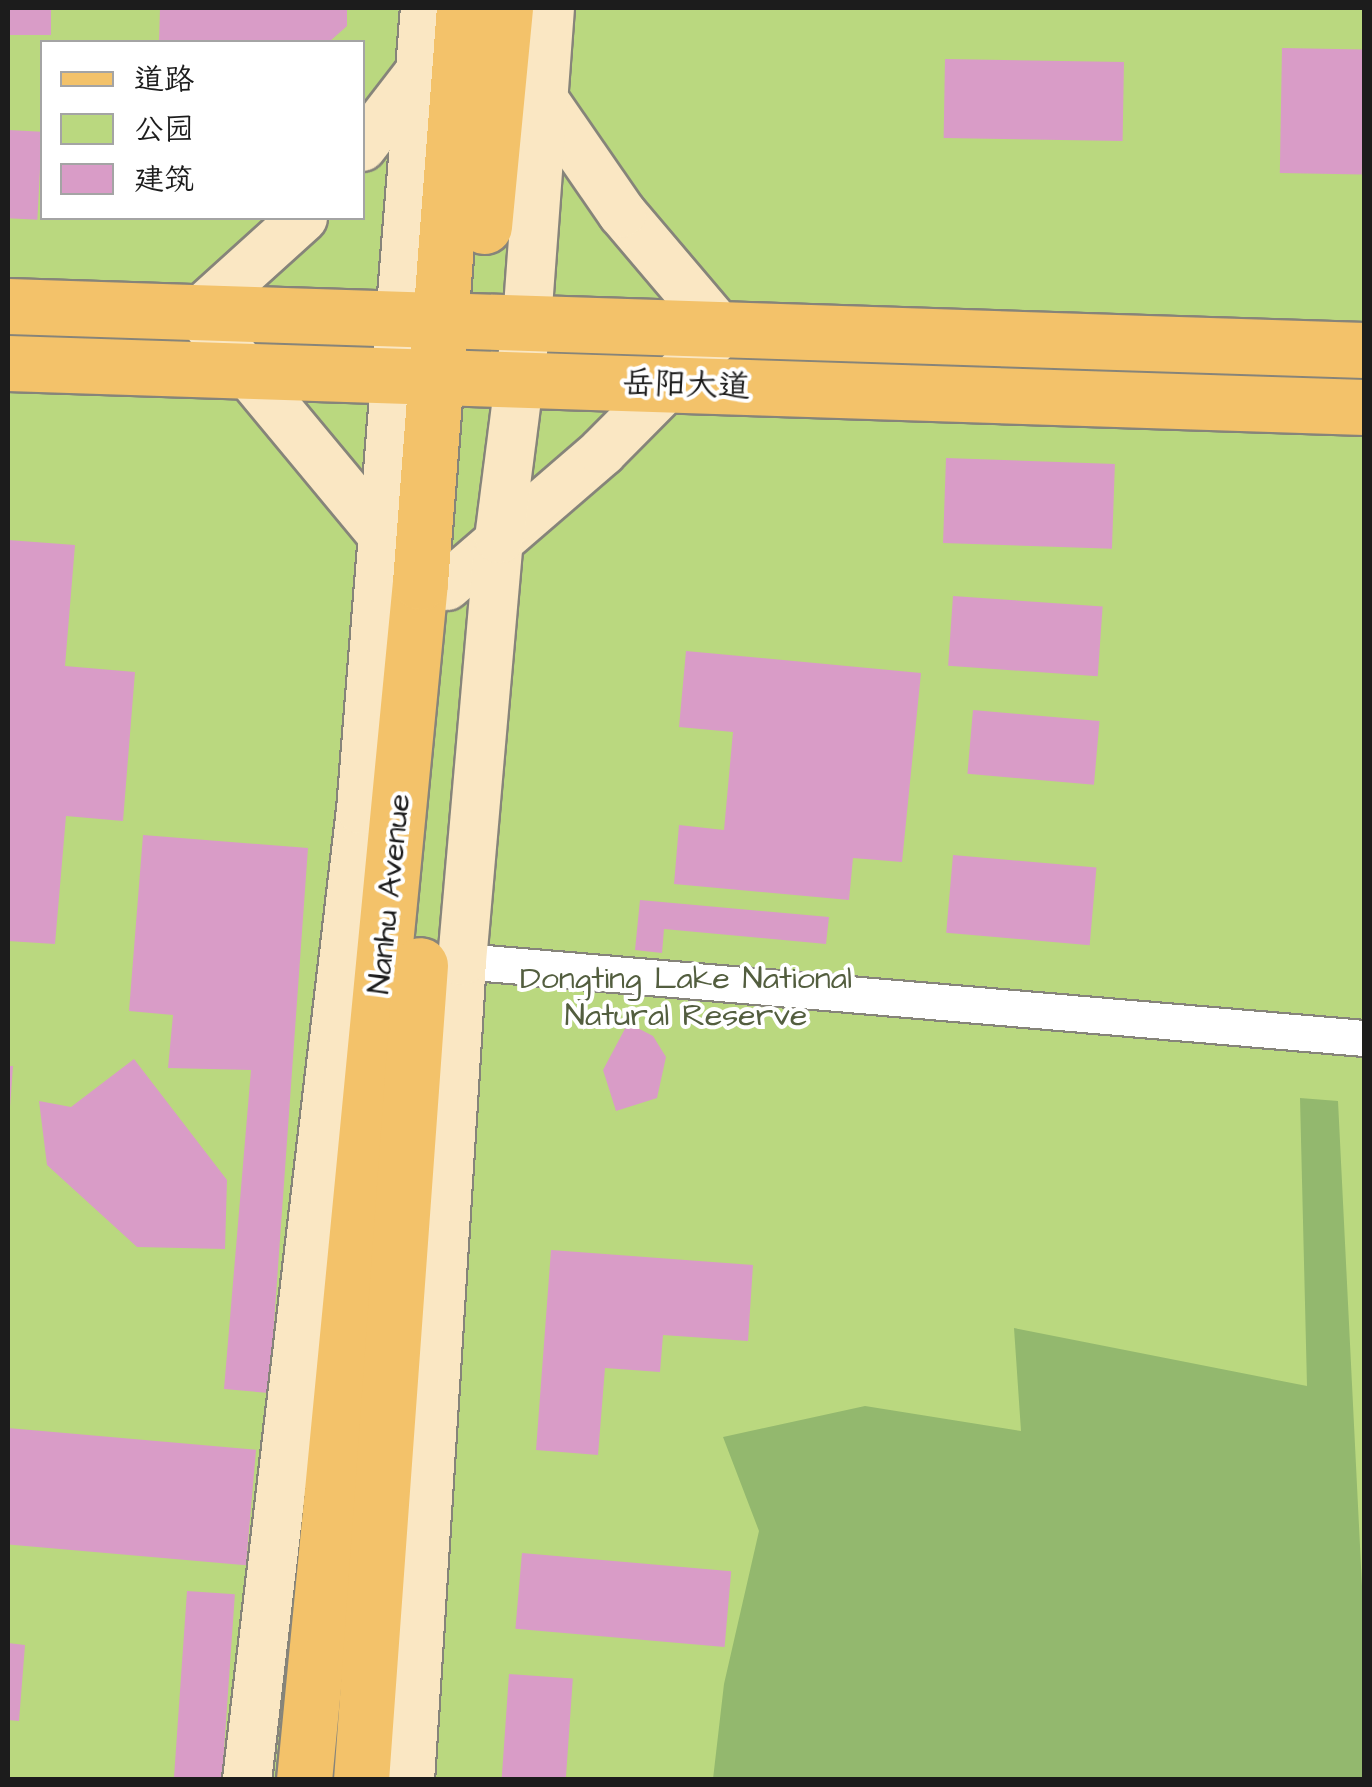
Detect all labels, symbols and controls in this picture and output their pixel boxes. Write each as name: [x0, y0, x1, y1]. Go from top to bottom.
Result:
legend: [40, 40, 365, 220]
text: 道路: [134, 59, 194, 101]
text: 公园: [134, 109, 194, 151]
text: 建筑: [134, 159, 194, 201]
street label: 岳阳大道: [621, 365, 751, 407]
street label: Nanhu Avenue: [360, 792, 420, 996]
park label: Dongting Lake National Natural Reserve: [520, 961, 852, 1036]

